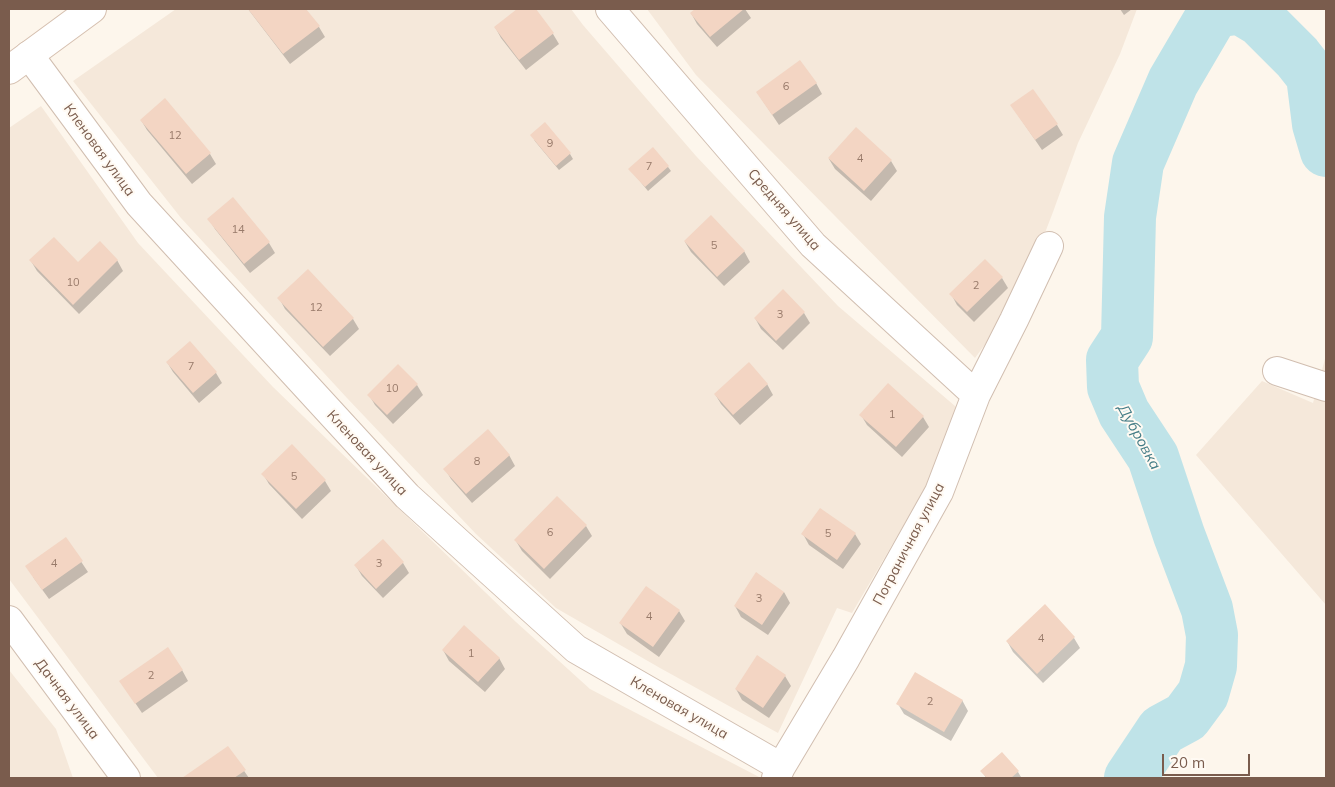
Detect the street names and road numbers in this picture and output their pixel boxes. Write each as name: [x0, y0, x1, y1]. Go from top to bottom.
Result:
street label: Кленовая улица: [60, 100, 138, 200]
street label: Средняя улица: [744, 166, 824, 254]
street label: Кленовая улица: [323, 407, 411, 499]
street label: Пограничная улица: [870, 480, 948, 608]
street label: Дачная улица: [31, 655, 103, 743]
street label: Кленовая улица: [627, 673, 731, 743]

